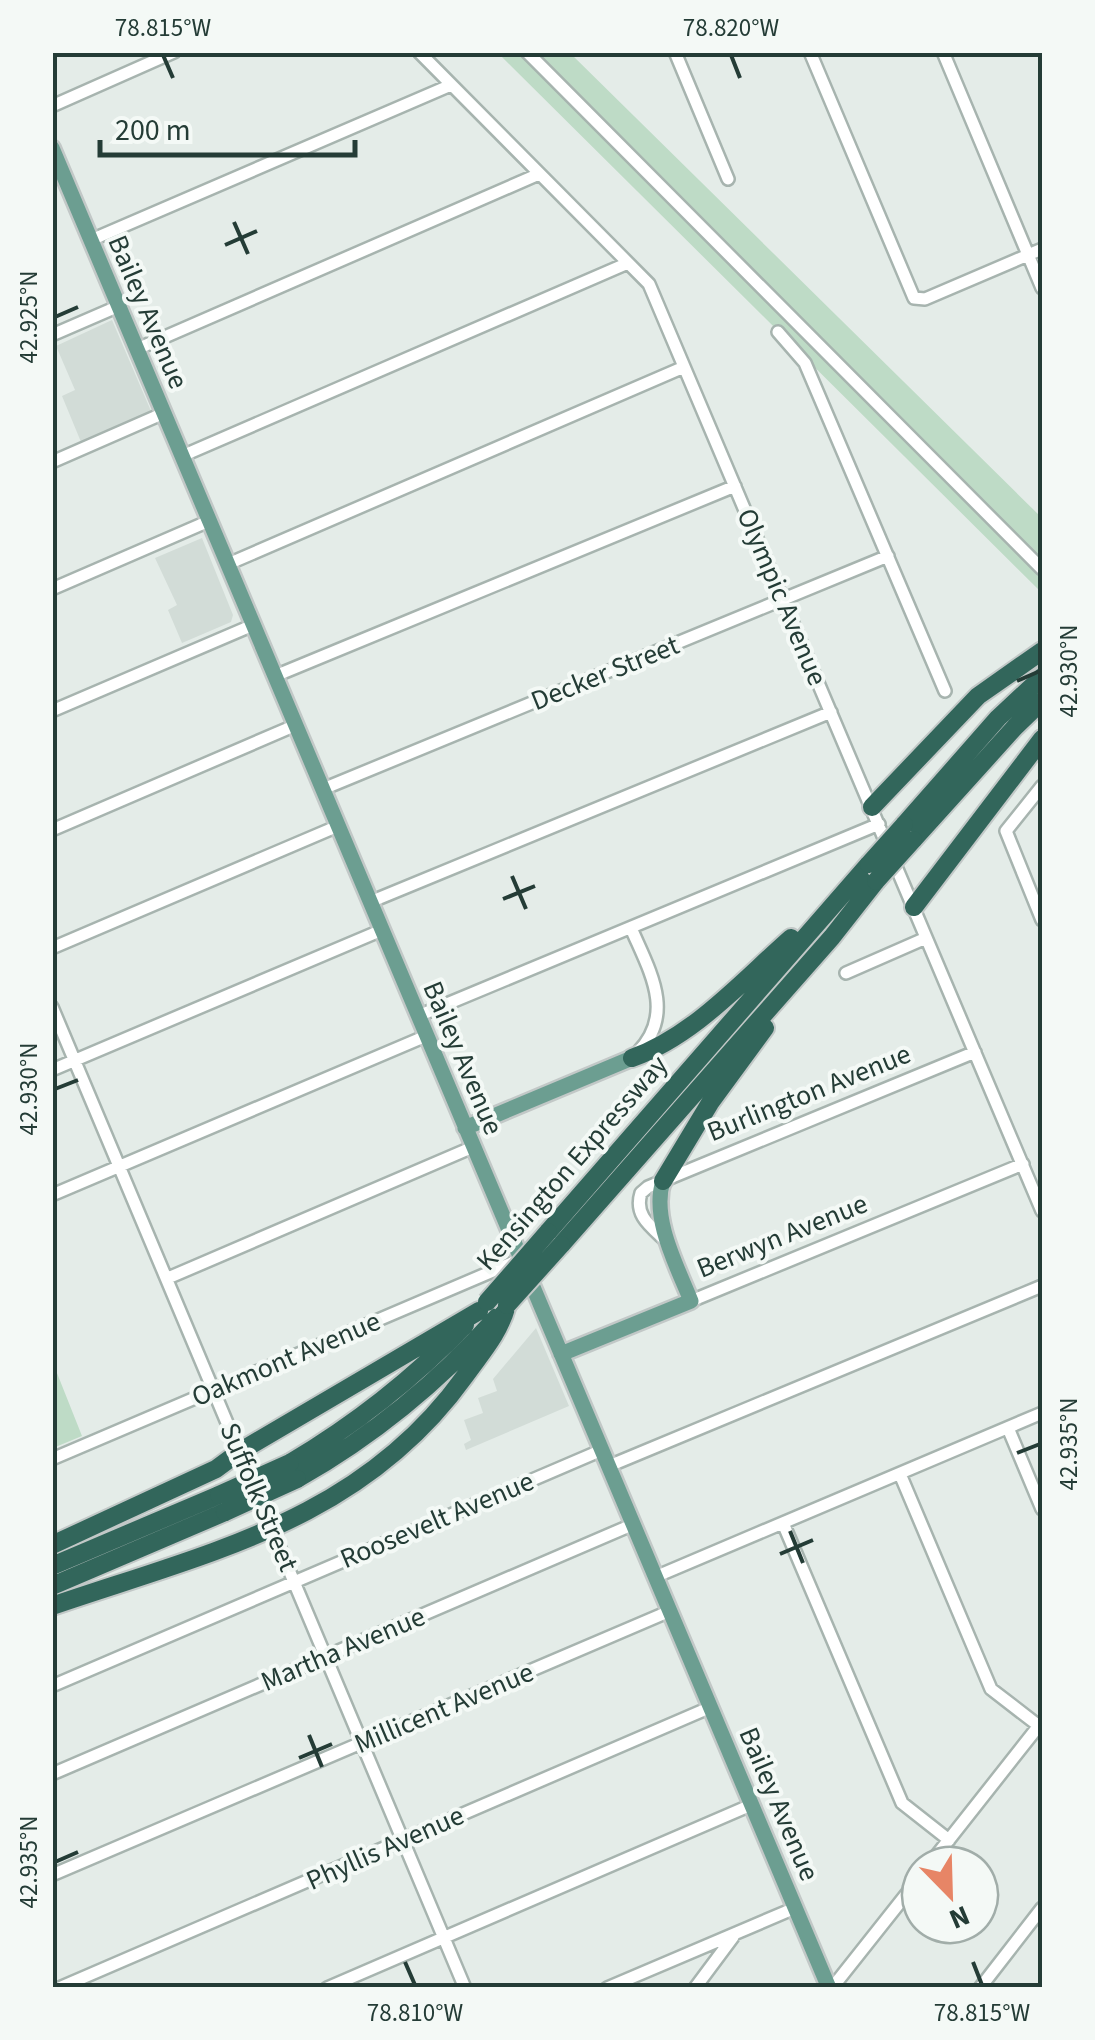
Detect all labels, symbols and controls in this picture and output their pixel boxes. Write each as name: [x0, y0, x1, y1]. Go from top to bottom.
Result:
text: 78.815°W: [115, 10, 211, 46]
text: 78.820°W: [683, 10, 779, 46]
scale bar: [100, 95, 355, 157]
text: 200 m: [115, 109, 191, 152]
street label: Bailey Avenue: [98, 229, 198, 395]
text: 42.925°N: [11, 271, 47, 363]
street label: Olympic Avenue: [727, 502, 837, 692]
street label: Decker Street: [525, 625, 686, 721]
text: 42.930°N: [1051, 625, 1087, 717]
street label: Bailey Avenue: [413, 975, 513, 1141]
street label: Burlington Avenue: [701, 1034, 917, 1152]
text: 42.930°N: [11, 1043, 47, 1135]
street label: Kensington Expressway: [467, 1046, 677, 1280]
street label: Berwyn Avenue: [691, 1184, 873, 1288]
street label: Oakmont Avenue: [185, 1301, 387, 1417]
text: 42.935°N: [1051, 1398, 1087, 1490]
street label: Suffolk Street: [210, 1416, 308, 1578]
street label: Roosevelt Avenue: [334, 1461, 540, 1579]
street label: Martha Avenue: [255, 1596, 431, 1702]
street label: Millicent Avenue: [348, 1652, 540, 1764]
street label: Bailey Avenue: [729, 1721, 829, 1887]
street label: Phyllis Avenue: [300, 1795, 470, 1901]
text: 42.935°N: [11, 1816, 47, 1908]
north arrow: [900, 1845, 1000, 1945]
text: N: [943, 1895, 976, 1939]
text: 78.810°W: [367, 1995, 463, 2031]
text: 78.815°W: [934, 1995, 1030, 2031]

